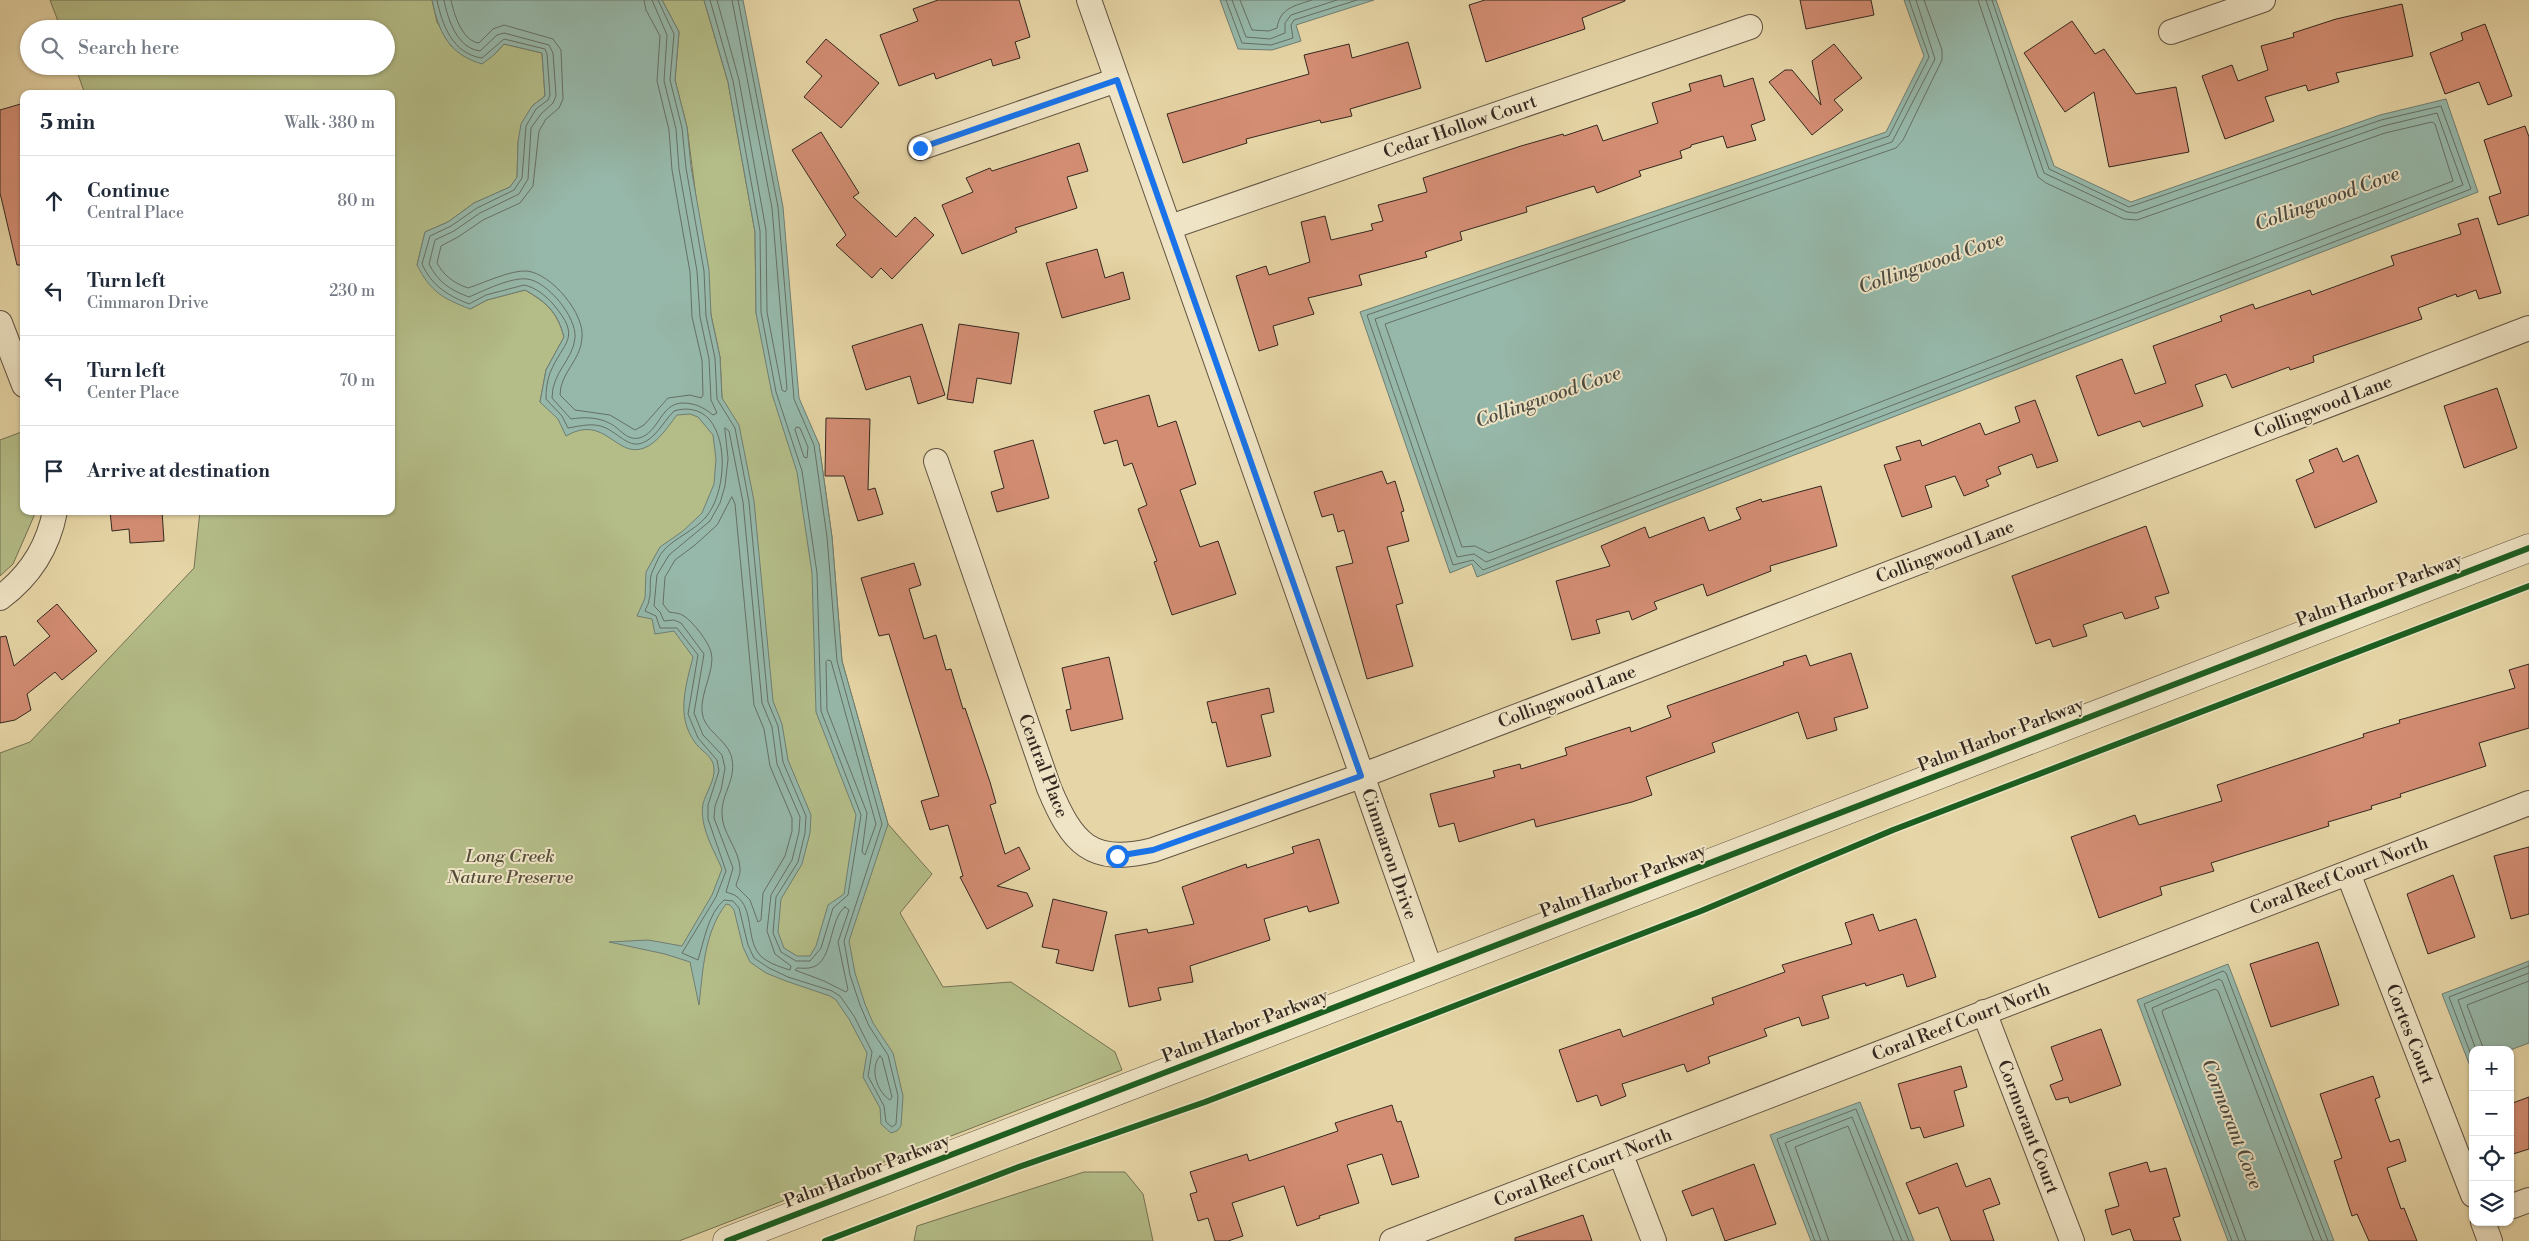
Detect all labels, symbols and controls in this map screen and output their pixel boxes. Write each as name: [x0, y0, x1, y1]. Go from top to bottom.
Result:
search box: [20, 20, 395, 75]
icon: search: [38, 34, 66, 62]
text: Search here: [78, 36, 179, 60]
street label: Cedar Hollow Court: [1380, 90, 1540, 164]
text: 5 min: [40, 110, 95, 136]
text: Walk · 380 m: [285, 113, 375, 133]
route end: [909, 137, 932, 160]
water label: Collingwood Cove: [2251, 162, 2403, 236]
text: Continue: [87, 179, 170, 203]
icon: ahead: [40, 187, 68, 215]
text: 80 m: [337, 191, 375, 211]
text: Central Place: [87, 203, 184, 223]
water label: Collingwood Cove: [1855, 227, 2007, 299]
text: Turn left: [87, 269, 166, 293]
icon: left: [40, 277, 68, 305]
text: 230 m: [329, 281, 375, 301]
text: Cimmaron Drive: [87, 293, 209, 313]
text: Turn left: [87, 359, 166, 383]
water label: Collingwood Cove: [1472, 361, 1624, 433]
icon: left: [40, 367, 68, 395]
street label: Collingwood Lane: [2251, 370, 2395, 444]
text: 70 m: [339, 371, 375, 391]
text: Center Place: [87, 383, 179, 403]
icon: arrive: [40, 457, 68, 485]
text: Arrive at destination: [87, 459, 270, 483]
street label: Collingwood Lane: [1873, 515, 2017, 589]
street label: Palm Harbor Parkway: [2293, 548, 2465, 632]
street label: Collingwood Lane: [1495, 660, 1639, 734]
street label: Palm Harbor Parkway: [1915, 693, 2087, 777]
street label: Central Place: [1013, 711, 1073, 821]
street label: Cimmaron Drive: [1356, 786, 1422, 922]
street label: Coral Reef Court North: [2247, 831, 2432, 921]
street label: Palm Harbor Parkway: [1537, 839, 1709, 923]
park label: Long Creek Nature Preserve: [446, 845, 574, 889]
route start: [1106, 845, 1129, 868]
street label: Coral Reef Court North: [1869, 977, 2054, 1067]
street label: Cortes Court: [2380, 981, 2440, 1088]
street label: Palm Harbor Parkway: [1159, 984, 1331, 1068]
map controls: [2469, 1046, 2514, 1226]
button: +: [2469, 1046, 2514, 1091]
water label: Cormorant Cove: [2196, 1056, 2268, 1192]
street label: Cormorant Court: [1992, 1057, 2064, 1198]
button: −: [2469, 1091, 2514, 1136]
street label: Coral Reef Court North: [1491, 1123, 1676, 1213]
street label: Palm Harbor Parkway: [781, 1129, 953, 1213]
button: locate: [2469, 1136, 2514, 1181]
button: layers: [2469, 1181, 2514, 1226]

